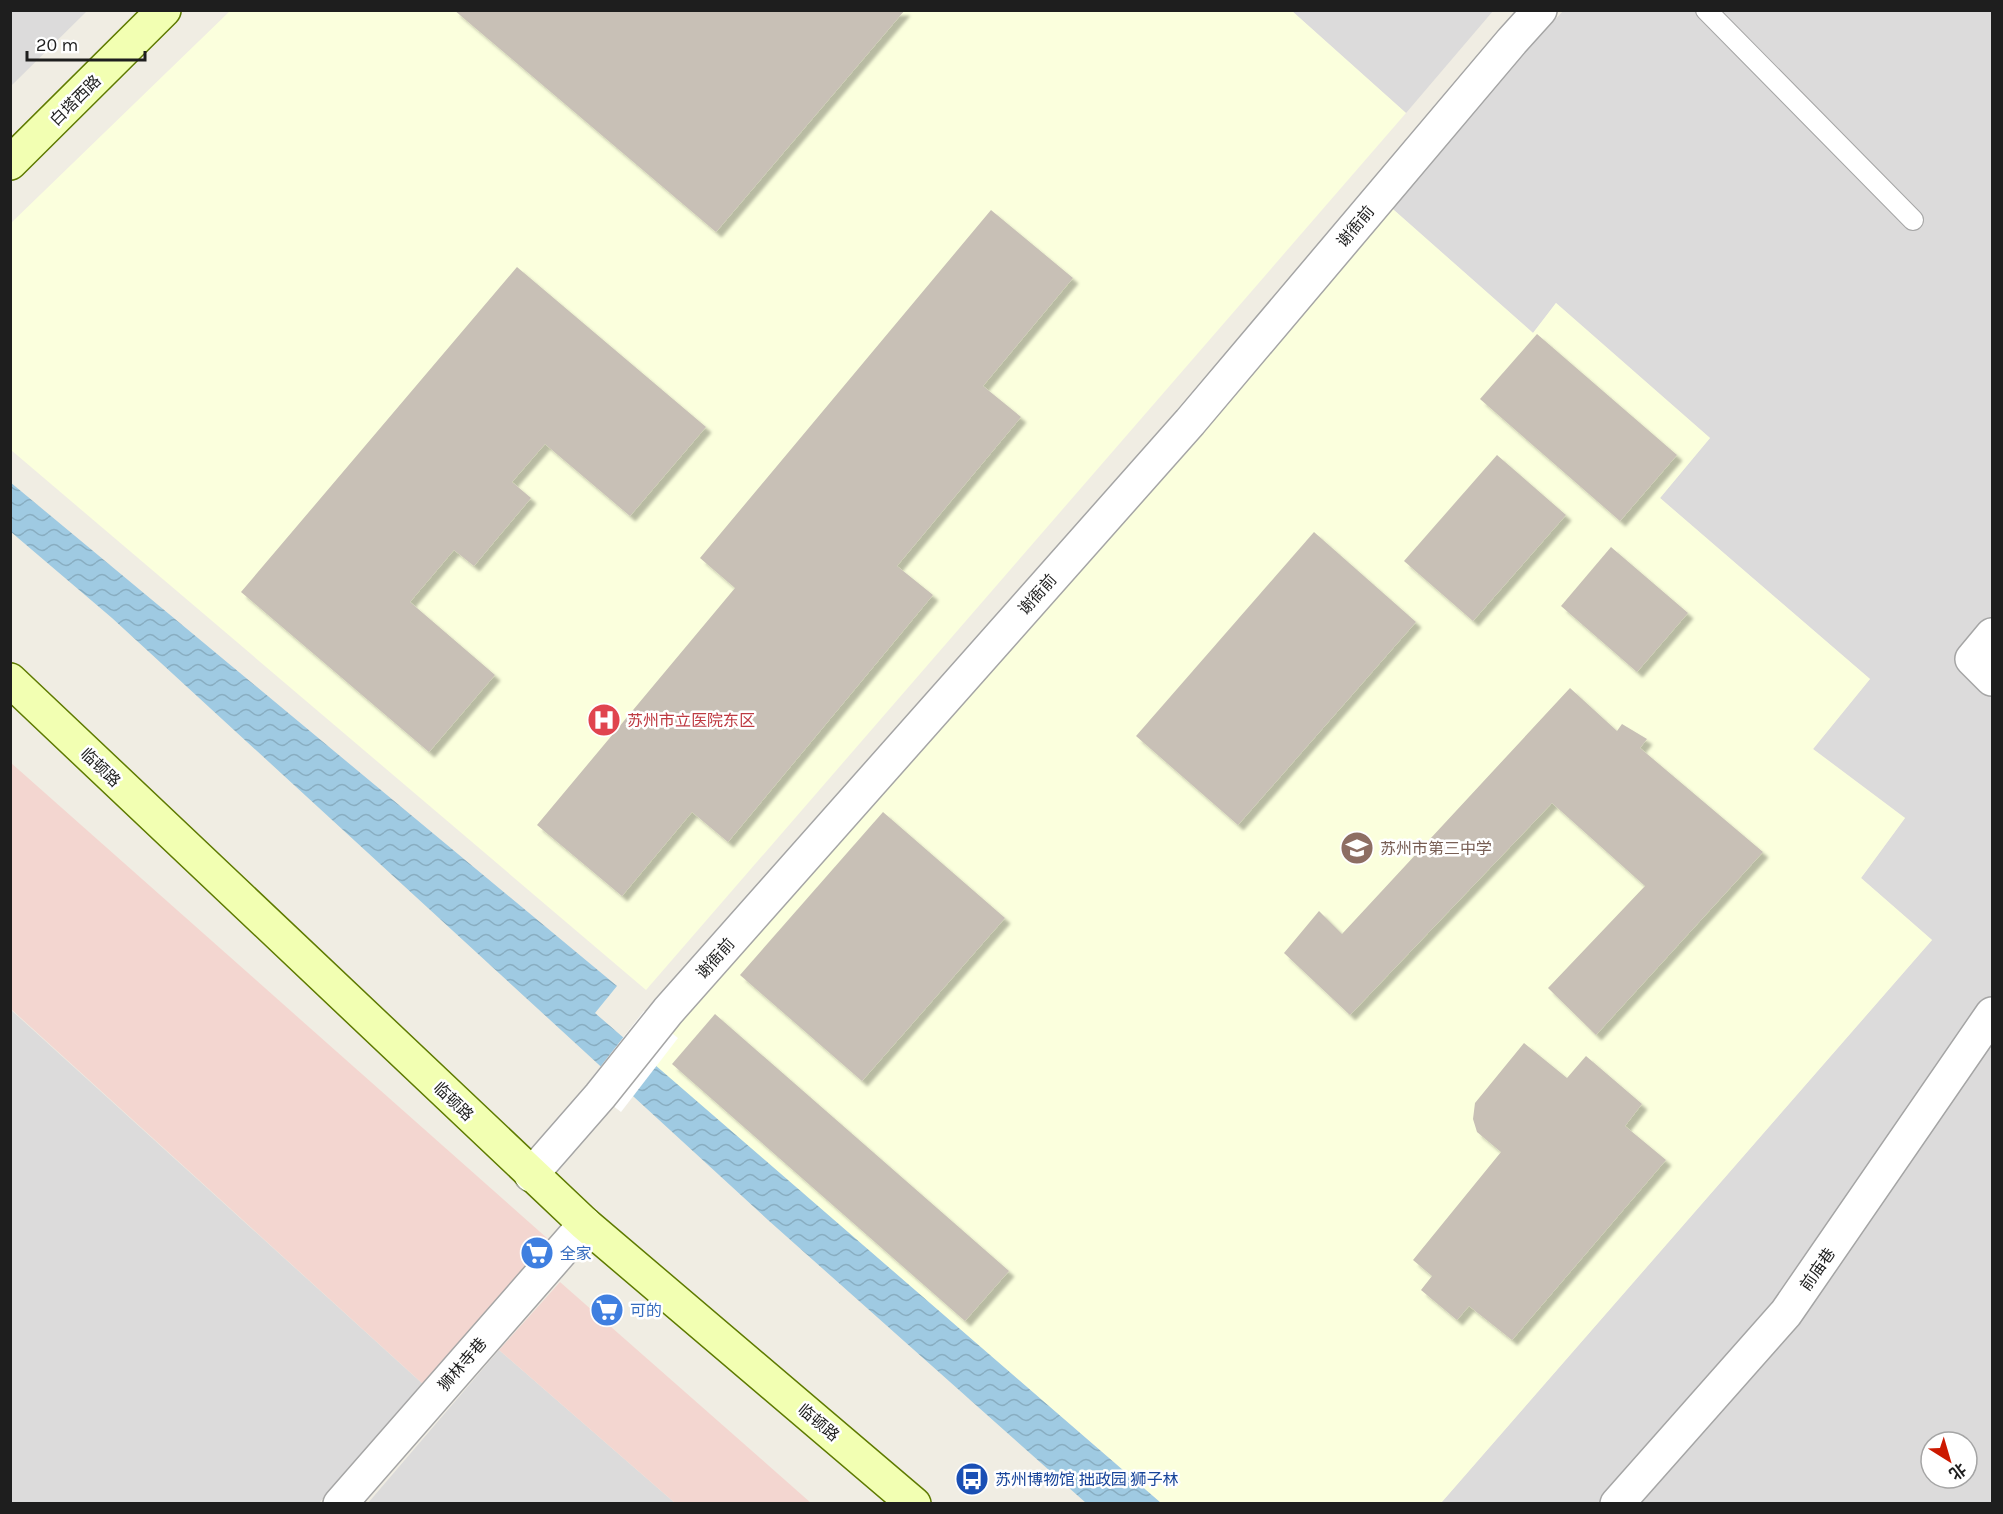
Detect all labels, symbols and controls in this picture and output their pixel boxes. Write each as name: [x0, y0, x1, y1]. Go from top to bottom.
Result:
scale bar: [27, 24, 146, 62]
text: 20 m: [36, 34, 78, 56]
street label: 白塔西路: [46, 71, 105, 130]
street label: 谢衙前: [1333, 202, 1378, 251]
street label: 谢衙前: [1014, 570, 1060, 619]
hospital icon: 苏州市立医院东区: [586, 702, 622, 738]
place label: 苏州市立医院东区: [627, 711, 755, 730]
street label: 临顿路: [77, 744, 125, 791]
school or university icon: 苏州市第三中学: [1339, 830, 1375, 866]
place label: 苏州市第三中学: [1380, 839, 1492, 858]
street label: 谢衙前: [692, 934, 738, 983]
street label: 临顿路: [430, 1078, 478, 1125]
supermarket icon: 全家: [519, 1235, 555, 1271]
place label: 全家: [560, 1244, 592, 1263]
street label: 前庙巷: [1796, 1244, 1839, 1294]
supermarket icon: 可的: [589, 1292, 625, 1328]
place label: 可的: [630, 1301, 662, 1320]
street label: 狮林寺巷: [434, 1334, 491, 1395]
street label: 临顿路: [794, 1400, 843, 1445]
north arrow: [1919, 1430, 1979, 1490]
text: 北: [1946, 1459, 1970, 1484]
bus stop icon: 苏州博物馆 拙政园 狮子林: [954, 1461, 990, 1497]
place label: 苏州博物馆 拙政园 狮子林: [995, 1470, 1179, 1489]

